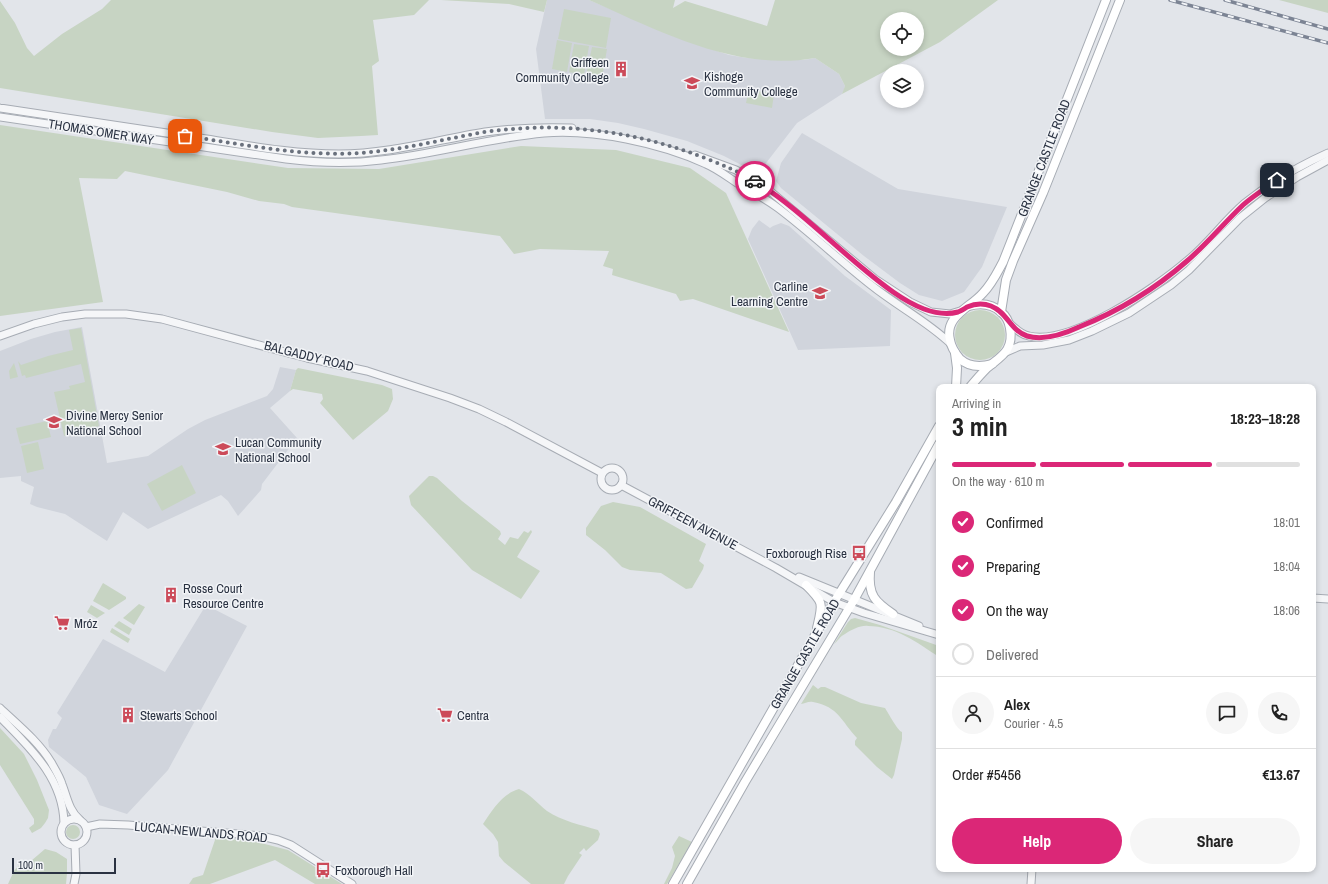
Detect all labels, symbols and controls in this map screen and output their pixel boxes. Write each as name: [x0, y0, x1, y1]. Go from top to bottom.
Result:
map controls: [880, 12, 924, 108]
button: locate: [880, 12, 924, 56]
place label: Griffeen Community College: [515, 54, 609, 86]
building icon: Griffeen Community College: [612, 60, 630, 78]
button: layers: [880, 64, 924, 108]
place label: Kishoge Community College: [704, 68, 798, 100]
school or university icon: Kishoge Community College: [683, 74, 701, 92]
street label: GRANGE CASTLE ROAD: [1014, 97, 1074, 219]
street label: THOMAS OMER WAY: [47, 115, 155, 149]
pin: [168, 119, 202, 153]
icon: bag: [174, 125, 196, 147]
courier: [735, 161, 775, 201]
pin: [1260, 163, 1294, 197]
icon: home: [1266, 169, 1288, 191]
icon: car: [744, 170, 766, 192]
place label: Carline Learning Centre: [731, 278, 808, 310]
school or university icon: Carline Learning Centre: [811, 284, 829, 302]
street label: BALGADDY ROAD: [262, 337, 356, 375]
text: Arriving in: [952, 395, 1001, 412]
place label: Divine Mercy Senior National School: [66, 407, 164, 439]
text: 18:23–18:28: [1230, 408, 1300, 429]
text: 3 min: [952, 409, 1008, 444]
school or university icon: Divine Mercy Senior National School: [45, 413, 63, 431]
place label: Lucan Community National School: [235, 434, 322, 466]
school or university icon: Lucan Community National School: [214, 440, 232, 458]
text: On the way · 610 m: [952, 473, 1044, 490]
street label: GRIFFEEN AVENUE: [645, 492, 741, 554]
icon: check: [952, 511, 974, 533]
text: Confirmed: [986, 512, 1043, 533]
text: 18:01: [1273, 514, 1300, 531]
bus stop icon: Foxborough Rise: [850, 544, 868, 562]
place label: Foxborough Rise: [766, 545, 847, 562]
icon: check: [952, 555, 974, 577]
text: Preparing: [986, 556, 1040, 577]
text: 18:04: [1273, 558, 1300, 575]
place label: Rosse Court Resource Centre: [183, 580, 264, 612]
building icon: Rosse Court Resource Centre: [162, 586, 180, 604]
street label: GRANGE CASTLE ROAD: [767, 596, 844, 712]
icon: check: [952, 599, 974, 621]
text: On the way: [986, 600, 1048, 621]
text: 18:06: [1273, 602, 1300, 619]
supermarket icon: Mróz: [53, 614, 71, 632]
place label: Mróz: [74, 615, 98, 632]
text: Delivered: [986, 644, 1039, 665]
button: person: [952, 692, 994, 734]
button: chat: [1206, 692, 1248, 734]
button: phone: [1258, 692, 1300, 734]
text: Alex: [1004, 694, 1030, 715]
building icon: Stewarts School: [119, 706, 137, 724]
supermarket icon: Centra: [436, 706, 454, 724]
place label: Stewarts School: [140, 707, 217, 724]
place label: Centra: [457, 707, 489, 724]
text: Courier · 4.5: [1004, 715, 1063, 732]
text: Order #5456: [952, 764, 1021, 785]
text: €13.67: [1262, 764, 1300, 785]
street label: LUCAN-NEWLANDS ROAD: [134, 818, 269, 846]
button: Help: [952, 818, 1122, 864]
button: Share: [1130, 818, 1300, 864]
scale bar: [12, 856, 116, 875]
text: 100 m: [18, 858, 43, 872]
bus stop icon: Foxborough Hall: [314, 861, 332, 879]
place label: Foxborough Hall: [335, 862, 413, 879]

